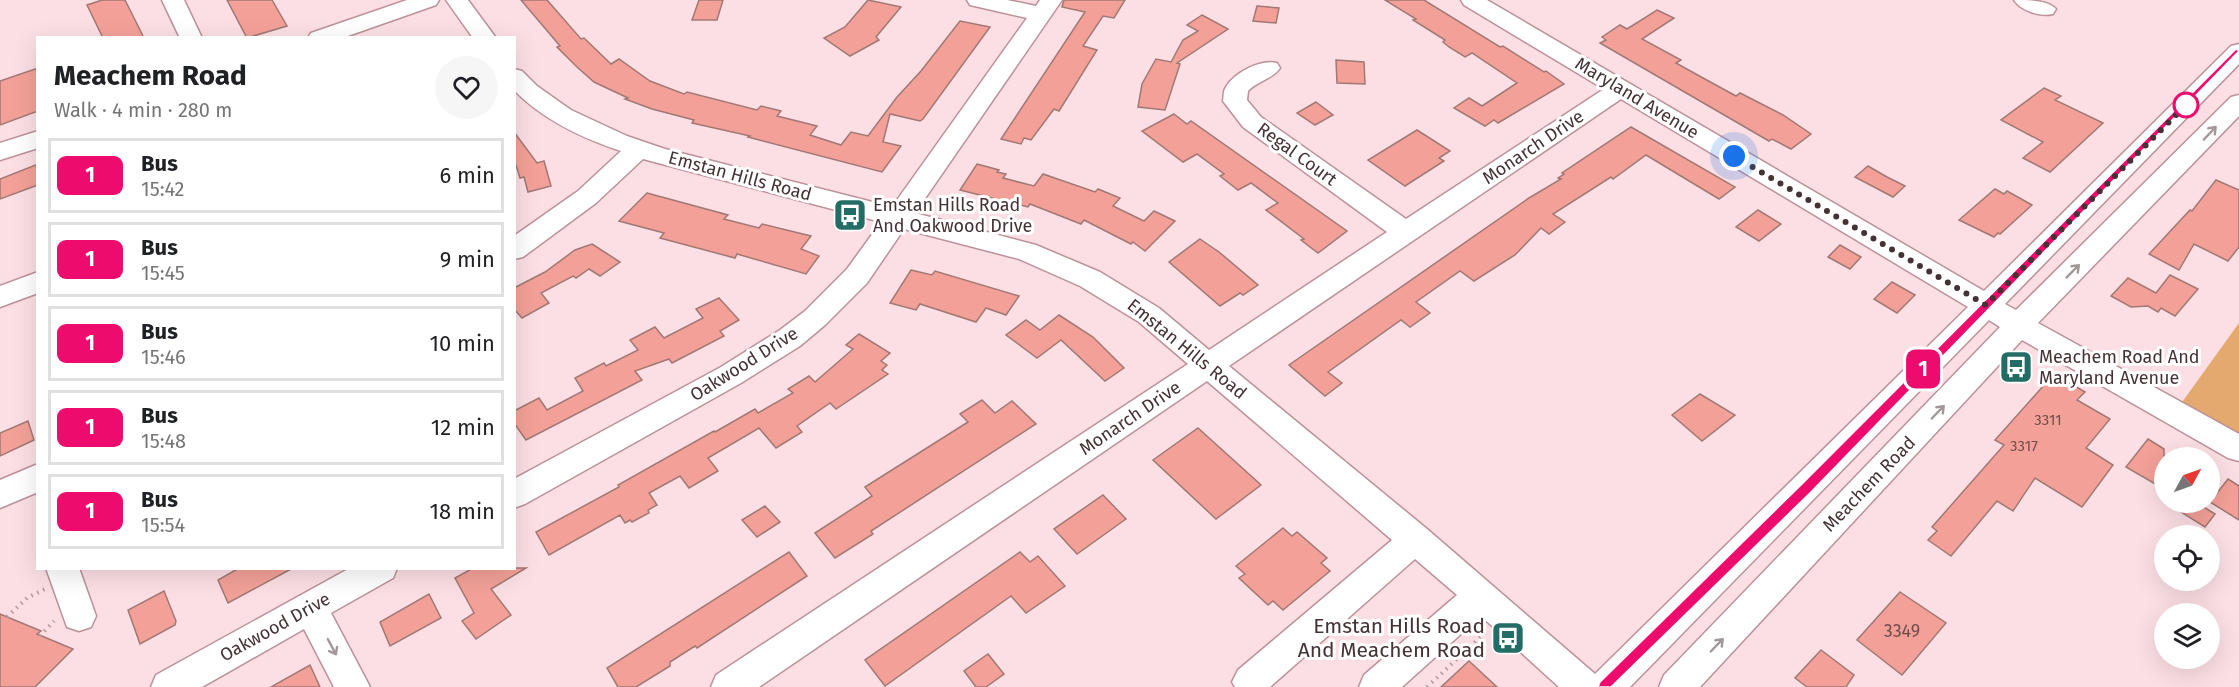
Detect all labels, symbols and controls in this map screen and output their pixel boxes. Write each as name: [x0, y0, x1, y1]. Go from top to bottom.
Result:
street label: Maryland Avenue: [1571, 52, 1703, 144]
button: heart: [435, 56, 498, 119]
text: Meachem Road: [54, 59, 247, 92]
unlabelled marker: [2173, 92, 2199, 118]
text: Walk · 4 min · 280 m: [54, 98, 232, 122]
street label: Monarch Drive: [1478, 105, 1588, 189]
street label: Regal Court: [1253, 118, 1342, 191]
one-way arrow: [2203, 125, 2217, 140]
your location: [1719, 141, 1749, 171]
street label: Emstan Hills Road: [666, 146, 814, 206]
text: Bus: [141, 150, 178, 177]
text: 1: [85, 162, 95, 188]
text: 6 min: [439, 162, 495, 189]
text: 15:42: [141, 177, 185, 201]
place label: Emstan Hills Road And Oakwood Drive: [873, 194, 1032, 237]
bus stop icon: Emstan Hills Road And Oakwood Drive: [832, 197, 868, 233]
text: Bus: [141, 234, 178, 261]
text: 1: [85, 246, 95, 272]
text: 9 min: [440, 246, 495, 273]
text: 15:45: [141, 261, 185, 285]
one-way arrow: [2066, 264, 2081, 279]
street label: Emstan Hills Road: [1123, 294, 1251, 404]
text: Bus: [141, 318, 178, 345]
street label: Oakwood Drive: [686, 322, 802, 406]
text: 1: [85, 330, 95, 356]
text: 10 min: [429, 330, 495, 357]
text: 15:46: [141, 345, 186, 369]
place label: Meachem Road And Maryland Avenue: [2039, 346, 2200, 389]
bus stop icon: Meachem Road And Maryland Avenue: [1998, 349, 2034, 385]
line badge: 1: [1904, 350, 1942, 388]
text: 1: [1918, 356, 1928, 382]
street label: Monarch Drive: [1075, 376, 1185, 460]
text: Bus: [141, 402, 178, 429]
one-way arrow: [1931, 404, 1945, 419]
house number: 3311: [2034, 411, 2062, 429]
text: 1: [85, 414, 95, 440]
text: 12 min: [431, 414, 495, 441]
text: 15:48: [141, 429, 186, 453]
street label: Meachem Road: [1818, 432, 1920, 536]
house number: 3317: [2010, 437, 2038, 455]
north arrow: [2154, 447, 2220, 513]
map controls: [2154, 447, 2220, 669]
text: Bus: [141, 486, 178, 513]
text: 1: [85, 498, 95, 524]
text: 18 min: [430, 498, 495, 525]
text: 15:54: [141, 513, 185, 537]
button: locate: [2154, 525, 2220, 591]
street label: Oakwood Drive: [216, 588, 334, 666]
button: layers: [2154, 603, 2220, 669]
place label: Emstan Hills Road And Meachem Road: [1298, 613, 1485, 663]
bus stop icon: Emstan Hills Road And Meachem Road: [1490, 620, 1526, 656]
house number: 3349: [1884, 620, 1920, 642]
one-way arrow: [1710, 637, 1724, 652]
one-way arrow: [326, 638, 338, 655]

